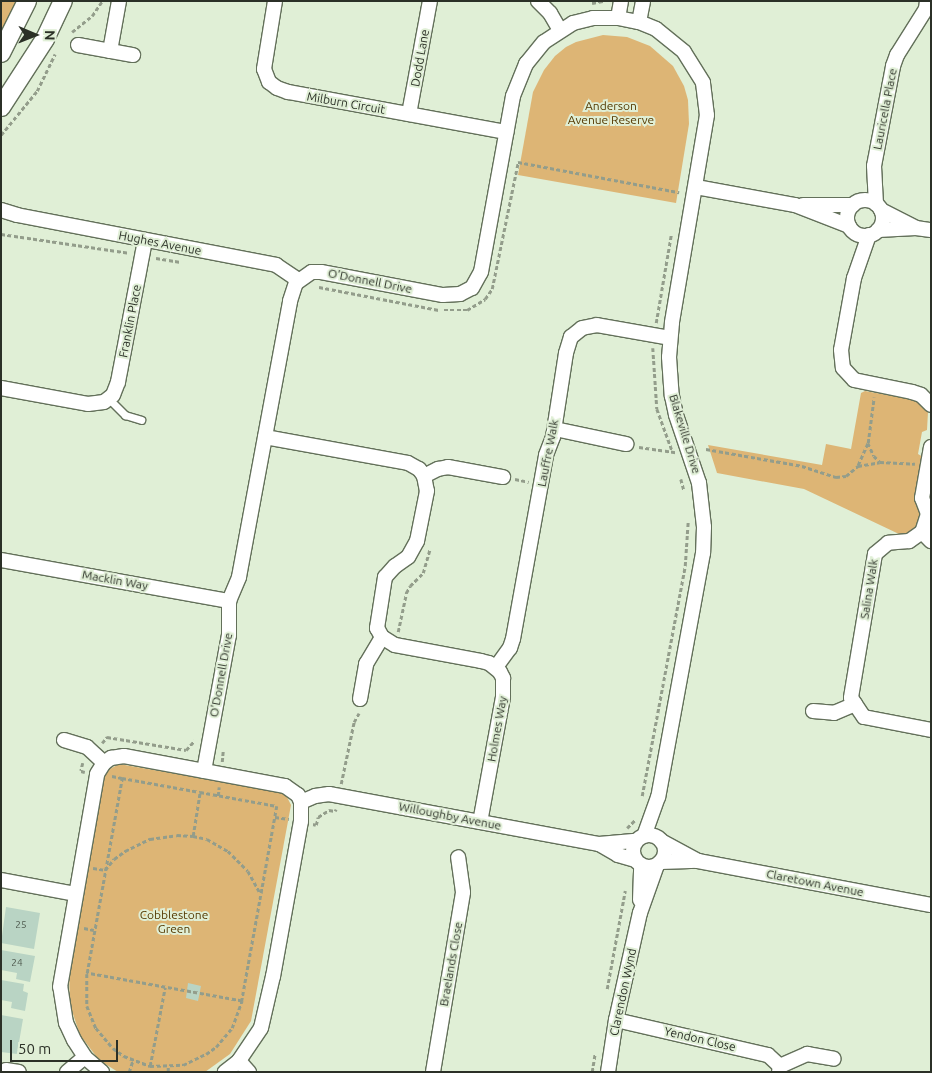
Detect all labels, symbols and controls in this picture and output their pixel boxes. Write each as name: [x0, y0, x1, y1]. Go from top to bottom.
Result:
north arrow: [10, 10, 60, 60]
street label: Dodd Lane: [408, 28, 432, 88]
text: N: [42, 30, 58, 41]
street label: Lauricella Place: [870, 67, 900, 151]
street label: Milburn Circuit: [306, 89, 386, 117]
park label: Anderson Avenue Reserve: [568, 99, 654, 127]
street label: Hughes Avenue: [117, 228, 203, 258]
street label: O'Donnell Drive: [327, 266, 413, 296]
street label: Franklin Place: [116, 283, 144, 359]
street label: Blakeville Drive: [666, 393, 704, 475]
street label: Lauffre Walk: [534, 418, 562, 488]
street label: Salina Walk: [857, 558, 881, 620]
street label: Macklin Way: [81, 567, 149, 593]
street label: O'Donnell Drive: [207, 632, 235, 718]
street label: Holmes Way: [484, 695, 510, 763]
street label: Willoughby Avenue: [398, 799, 502, 833]
street label: Claretown Avenue: [765, 866, 865, 900]
park label: Cobblestone Green: [140, 908, 208, 936]
house number: 25: [15, 919, 27, 931]
street label: Braelands Close: [436, 921, 466, 1007]
street label: Clarendon Wynd: [607, 947, 639, 1037]
house number: 24: [11, 957, 23, 969]
street label: Yendon Close: [663, 1024, 737, 1054]
scale bar: [12, 1030, 120, 1062]
text: 50 m: [18, 1040, 51, 1057]

